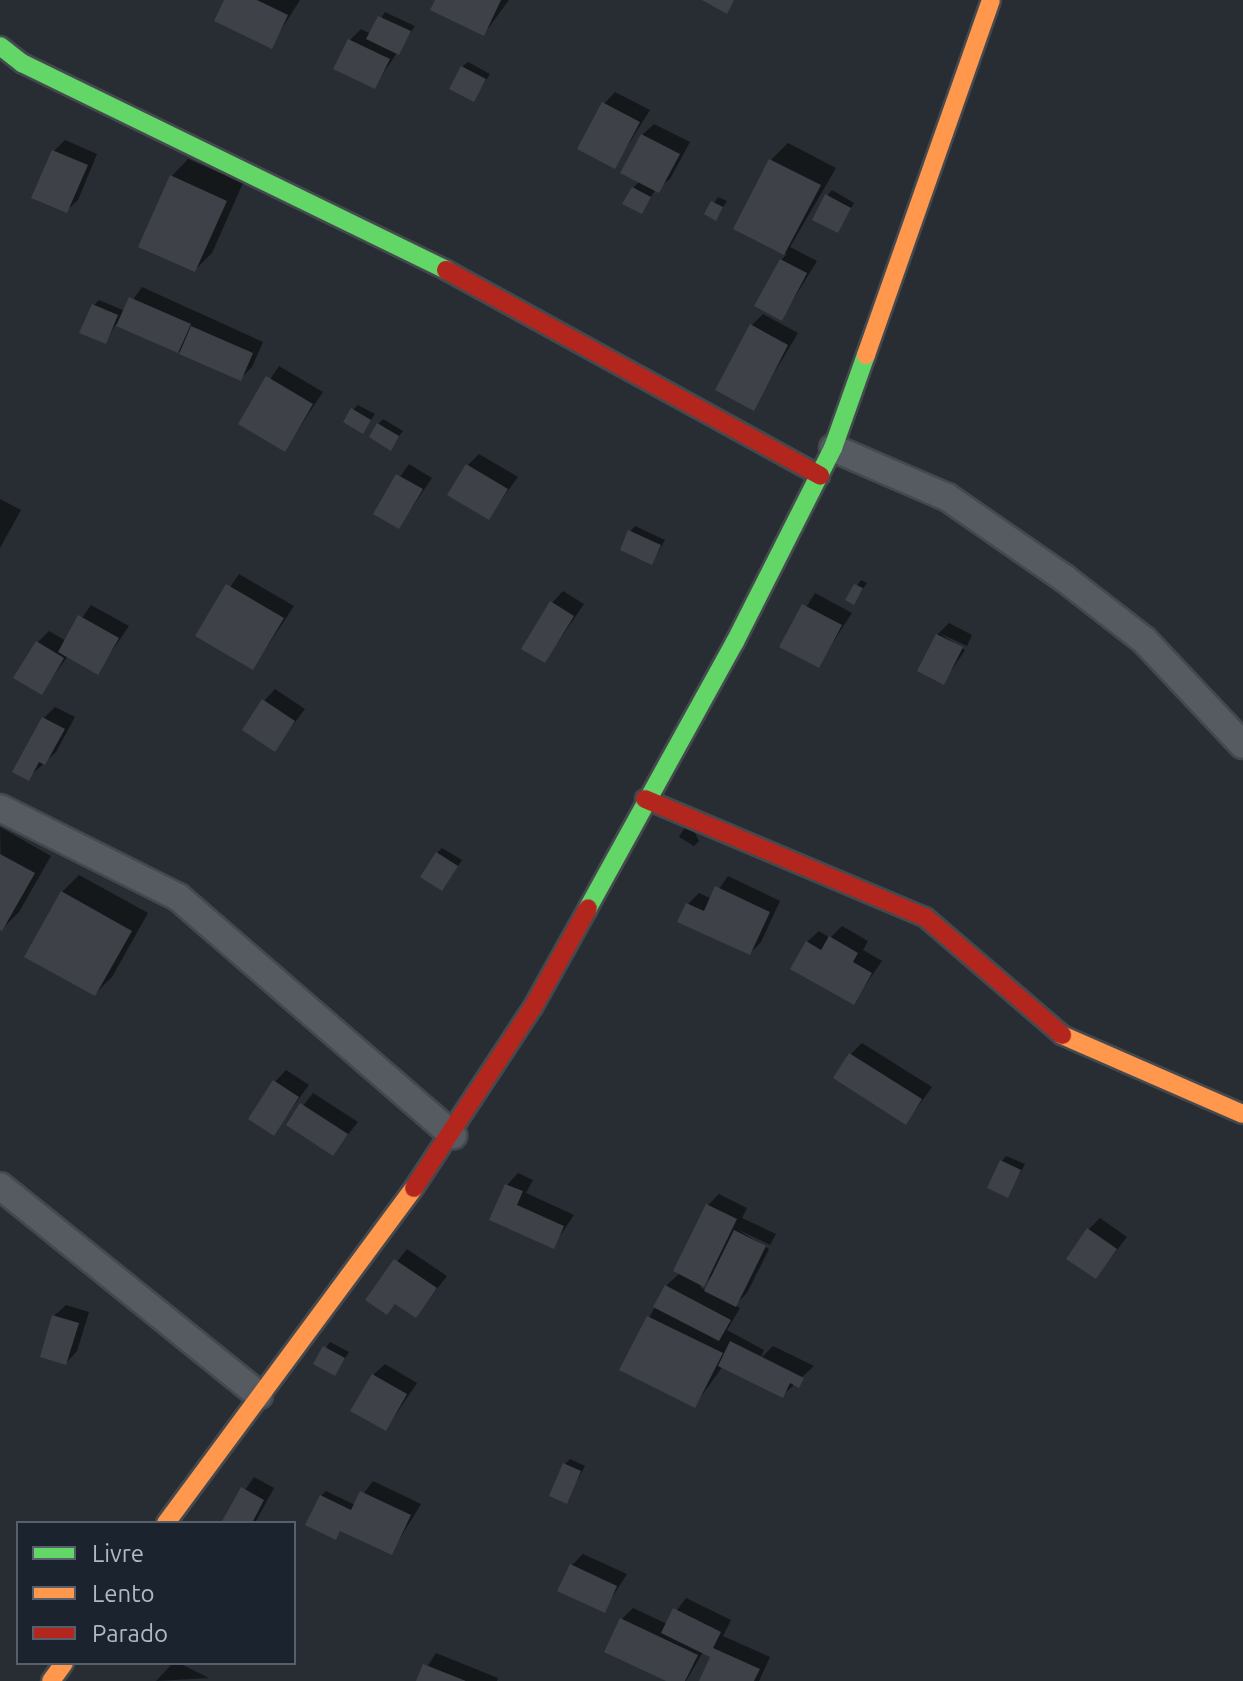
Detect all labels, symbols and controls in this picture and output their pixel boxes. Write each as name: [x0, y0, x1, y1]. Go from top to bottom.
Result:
legend: [16, 1521, 296, 1665]
text: Livre: [92, 1540, 144, 1567]
text: Lento: [92, 1580, 155, 1607]
text: Parado: [92, 1620, 168, 1647]

